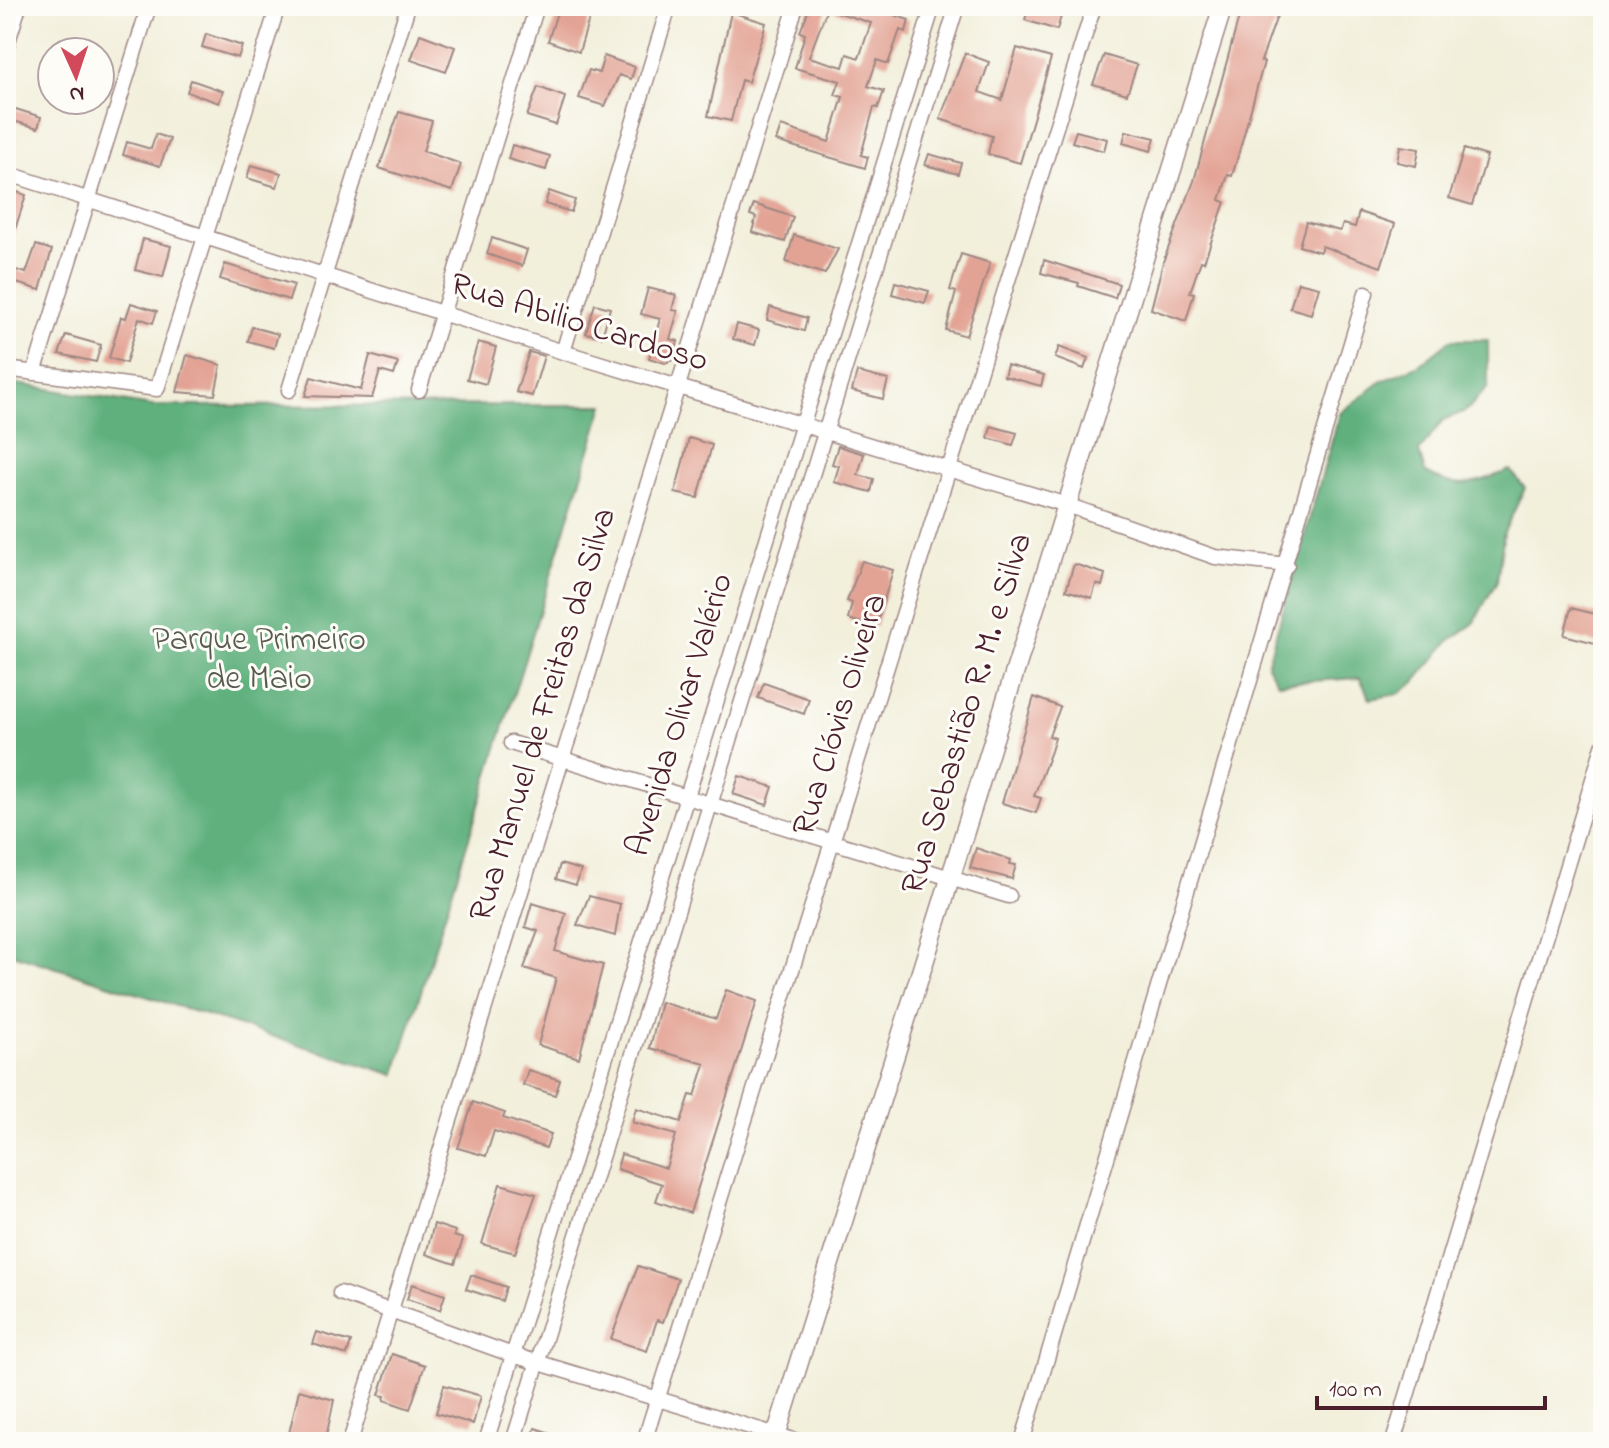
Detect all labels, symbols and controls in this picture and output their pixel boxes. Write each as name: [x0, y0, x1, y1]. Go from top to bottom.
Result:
north arrow: [36, 36, 116, 116]
text: N: [69, 77, 85, 109]
street label: Rua Abilio Cardoso: [444, 261, 714, 387]
street label: Rua Manuel de Freitas da Silva: [457, 502, 631, 928]
street label: Rua Sebastião R. M. e Silva: [889, 527, 1047, 901]
street label: Avenida Olivar Valério: [614, 567, 748, 863]
street label: Rua Clóvis Oliveira: [780, 588, 902, 842]
park label: Parque Primeiro de Maio: [152, 616, 366, 705]
scale bar: [1317, 1360, 1545, 1410]
text: 100 m: [1329, 1373, 1382, 1408]

